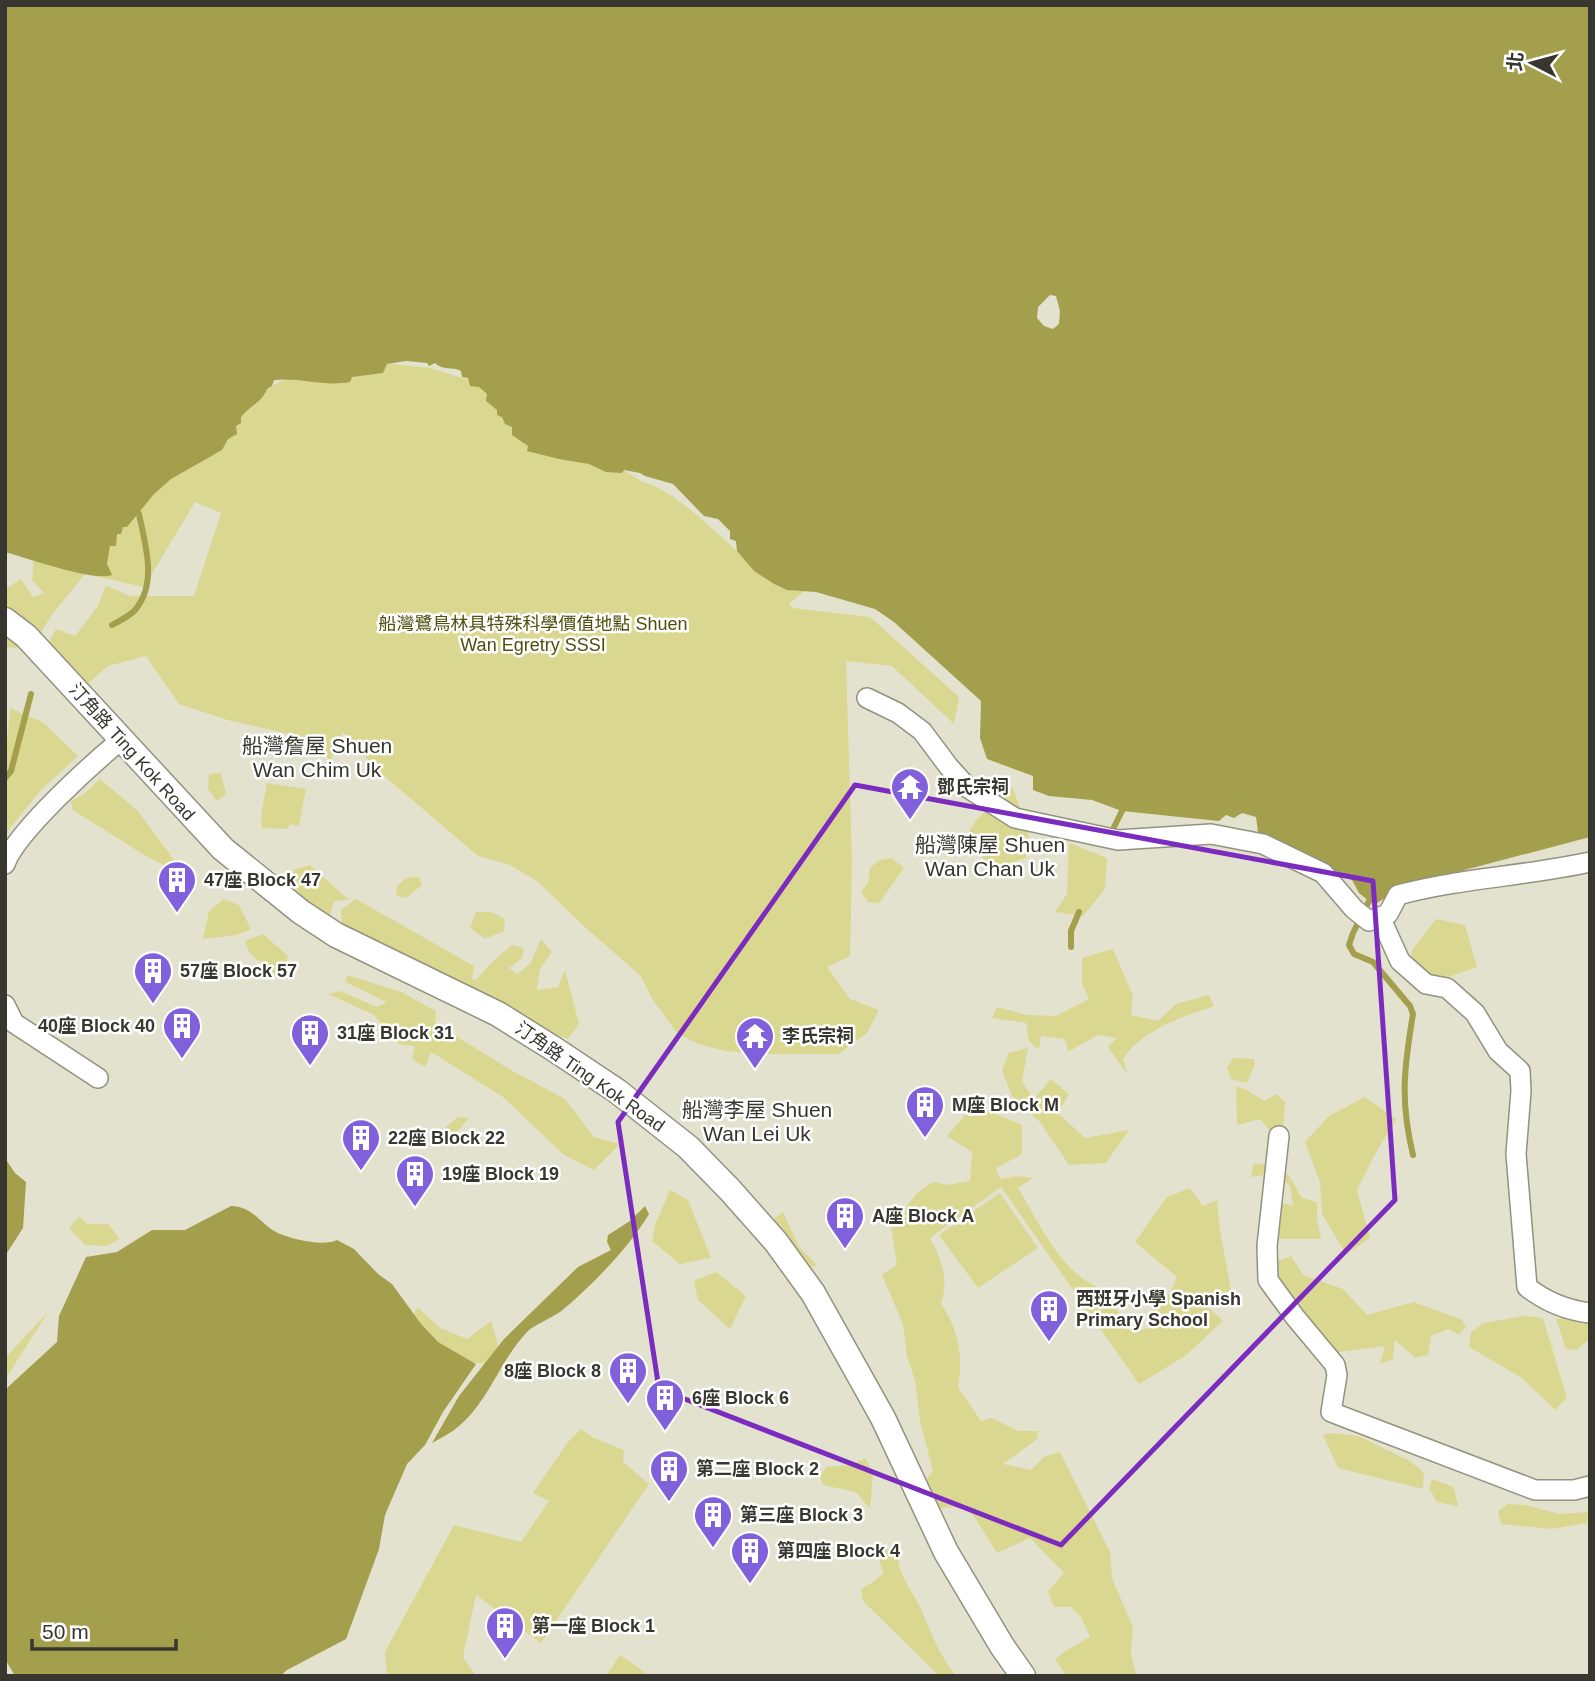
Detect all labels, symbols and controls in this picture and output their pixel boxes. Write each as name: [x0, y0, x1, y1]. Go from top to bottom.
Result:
north arrow: [1497, 28, 1567, 98]
text: 北: [1504, 51, 1527, 72]
park label: 船灣鷺鳥林具特殊科學價值地點 Shuen Wan Egretry SSSI: [378, 614, 688, 655]
street label: 汀角路 Ting Kok Road: [65, 679, 199, 825]
district label: 船灣詹屋 Shuen Wan Chim Uk: [242, 734, 392, 781]
temple icon: 鄧氏宗祠: [889, 766, 931, 821]
place label: 鄧氏宗祠: [937, 777, 1009, 797]
district label: 船灣陳屋 Shuen Wan Chan Uk: [915, 833, 1065, 880]
building icon: 47座 Block 47: [156, 859, 198, 914]
place label: 47座 Block 47: [204, 870, 321, 890]
building icon: 57座 Block 57: [132, 950, 174, 1005]
place label: 57座 Block 57: [180, 961, 297, 981]
building icon: 40座 Block 40: [161, 1005, 203, 1060]
building icon: 31座 Block 31: [289, 1012, 331, 1067]
temple icon: 李氏宗祠: [734, 1015, 776, 1070]
place label: 40座 Block 40: [38, 1016, 155, 1036]
street label: 汀角路 Ting Kok Road: [512, 1018, 668, 1136]
place label: 31座 Block 31: [337, 1023, 454, 1043]
place label: 李氏宗祠: [782, 1026, 854, 1046]
building icon: M座 Block M: [904, 1084, 946, 1139]
place label: M座 Block M: [952, 1095, 1059, 1115]
district label: 船灣李屋 Shuen Wan Lei Uk: [682, 1098, 832, 1145]
building icon: 22座 Block 22: [340, 1117, 382, 1172]
place label: 22座 Block 22: [388, 1128, 505, 1148]
building icon: 19座 Block 19: [394, 1153, 436, 1208]
place label: 19座 Block 19: [442, 1164, 559, 1184]
building icon: A座 Block A: [824, 1195, 866, 1250]
place label: A座 Block A: [872, 1206, 974, 1226]
building icon: 西班牙小學 Spanish Primary School: [1028, 1288, 1070, 1343]
place label: 西班牙小學 Spanish Primary School: [1076, 1289, 1241, 1330]
building icon: 8座 Block 8: [607, 1350, 649, 1405]
place label: 8座 Block 8: [504, 1361, 601, 1381]
building icon: 6座 Block 6: [644, 1377, 686, 1432]
place label: 6座 Block 6: [692, 1388, 789, 1408]
building icon: 第二座 Block 2: [648, 1448, 690, 1503]
place label: 第二座 Block 2: [696, 1458, 819, 1479]
building icon: 第三座 Block 3: [692, 1494, 734, 1549]
place label: 第三座 Block 3: [740, 1504, 863, 1525]
building icon: 第四座 Block 4: [729, 1530, 771, 1585]
place label: 第四座 Block 4: [777, 1540, 900, 1561]
building icon: 第一座 Block 1: [484, 1605, 526, 1660]
scale bar: [32, 1608, 175, 1652]
place label: 第一座 Block 1: [532, 1615, 655, 1636]
text: 50 m: [42, 1620, 89, 1643]

